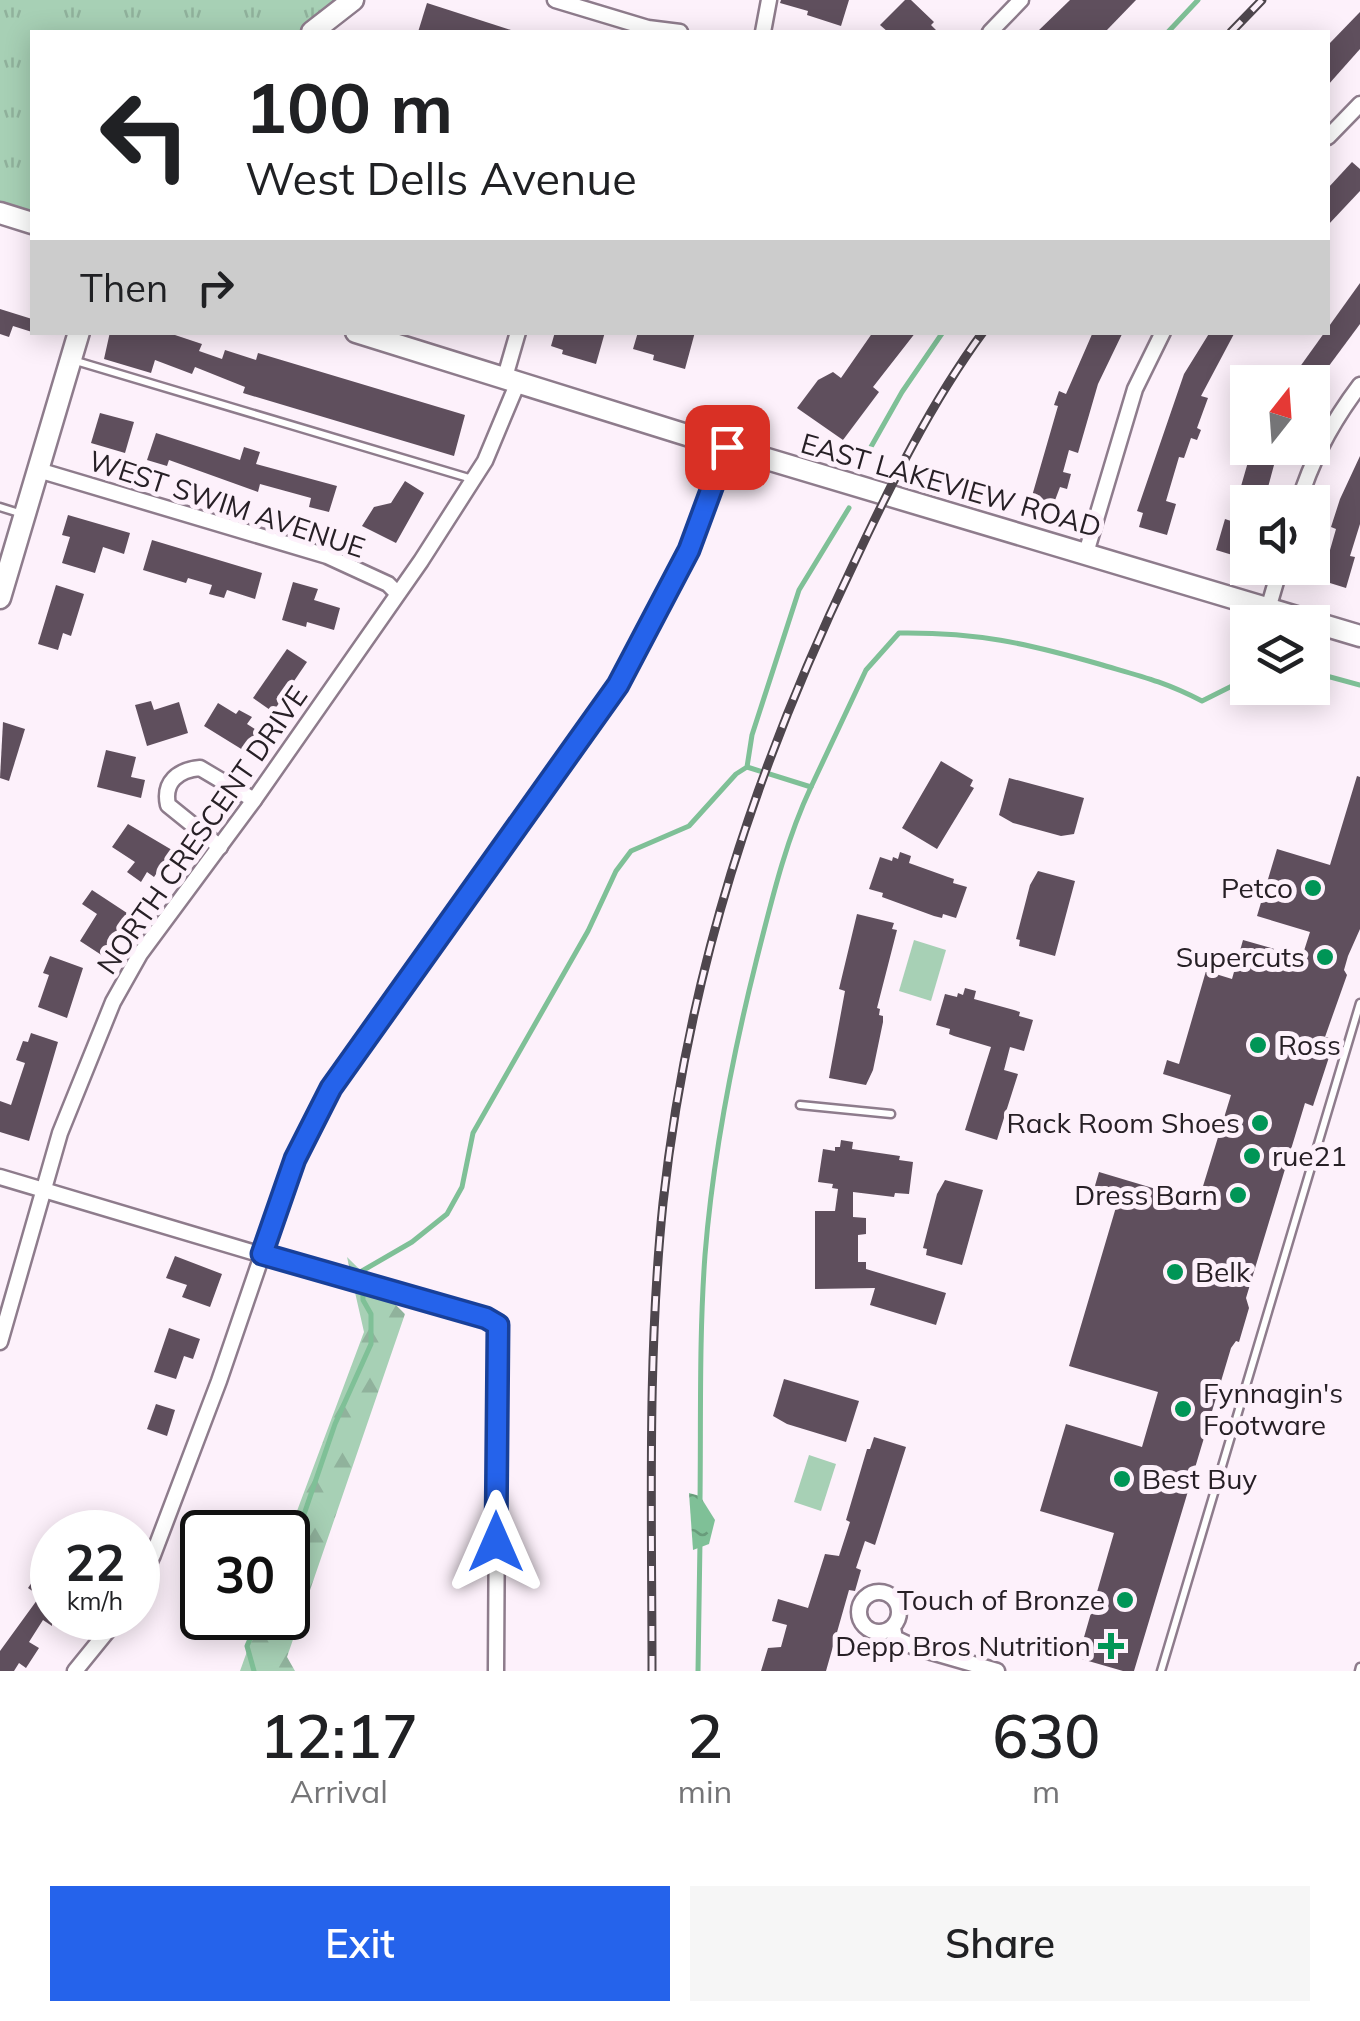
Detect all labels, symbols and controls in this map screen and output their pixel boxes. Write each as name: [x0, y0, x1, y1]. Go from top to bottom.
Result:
text: 100 m: [245, 63, 453, 151]
icon: left: [80, 70, 210, 200]
text: West Dells Avenue: [245, 150, 637, 206]
icon: right: [188, 260, 243, 315]
text: Then: [80, 264, 168, 312]
north arrow: [1230, 365, 1330, 465]
map controls: [1230, 365, 1330, 705]
pin: [685, 405, 770, 490]
icon: arrive: [700, 420, 755, 475]
street label: EAST LAKEVIEW ROAD: [797, 425, 1105, 544]
street label: WEST SWIM AVENUE: [85, 442, 370, 565]
button: sound: [1230, 485, 1330, 585]
button: layers: [1230, 605, 1330, 705]
street label: NORTH CRESCENT DRIVE: [89, 679, 314, 980]
place label: Petco: [1221, 870, 1293, 905]
marker: Petco: [1302, 877, 1324, 899]
place label: Supercuts: [1176, 939, 1305, 974]
marker: Supercuts: [1314, 946, 1336, 968]
place label: Ross: [1278, 1027, 1341, 1062]
marker: Ross: [1247, 1034, 1269, 1056]
place label: Rack Room Shoes: [1006, 1105, 1240, 1140]
marker: Rack Room Shoes: [1249, 1112, 1271, 1134]
place label: rue21: [1272, 1138, 1347, 1173]
marker: rue21: [1241, 1145, 1263, 1167]
place label: Dress Barn: [1074, 1177, 1218, 1212]
marker: Dress Barn: [1227, 1184, 1249, 1206]
place label: Belk: [1195, 1254, 1251, 1289]
marker: Belk: [1164, 1261, 1186, 1283]
place label: Fynnagin's Footware: [1203, 1375, 1343, 1442]
marker: Fynnagin's Footware: [1172, 1398, 1194, 1420]
place label: Best Buy: [1142, 1461, 1257, 1496]
marker: Best Buy: [1111, 1468, 1133, 1490]
position arrow: [444, 1490, 548, 1594]
speed limit sign: 30: [180, 1510, 310, 1640]
text: 22: [65, 1531, 125, 1594]
place label: Touch of Bronze: [897, 1582, 1105, 1617]
text: km/h: [67, 1585, 123, 1616]
marker: Touch of Bronze: [1114, 1589, 1136, 1611]
place label: Depp Bros Nutrition: [835, 1628, 1091, 1663]
marker: Depp Bros Nutrition: [1100, 1635, 1122, 1657]
text: 12:17: [260, 1698, 418, 1773]
text: 2: [687, 1698, 723, 1773]
text: 630: [992, 1698, 1100, 1773]
text: Arrival: [290, 1771, 388, 1811]
text: min: [678, 1771, 732, 1811]
text: m: [1032, 1771, 1060, 1811]
button: Exit: [50, 1886, 670, 2001]
button: Share: [690, 1886, 1310, 2001]

